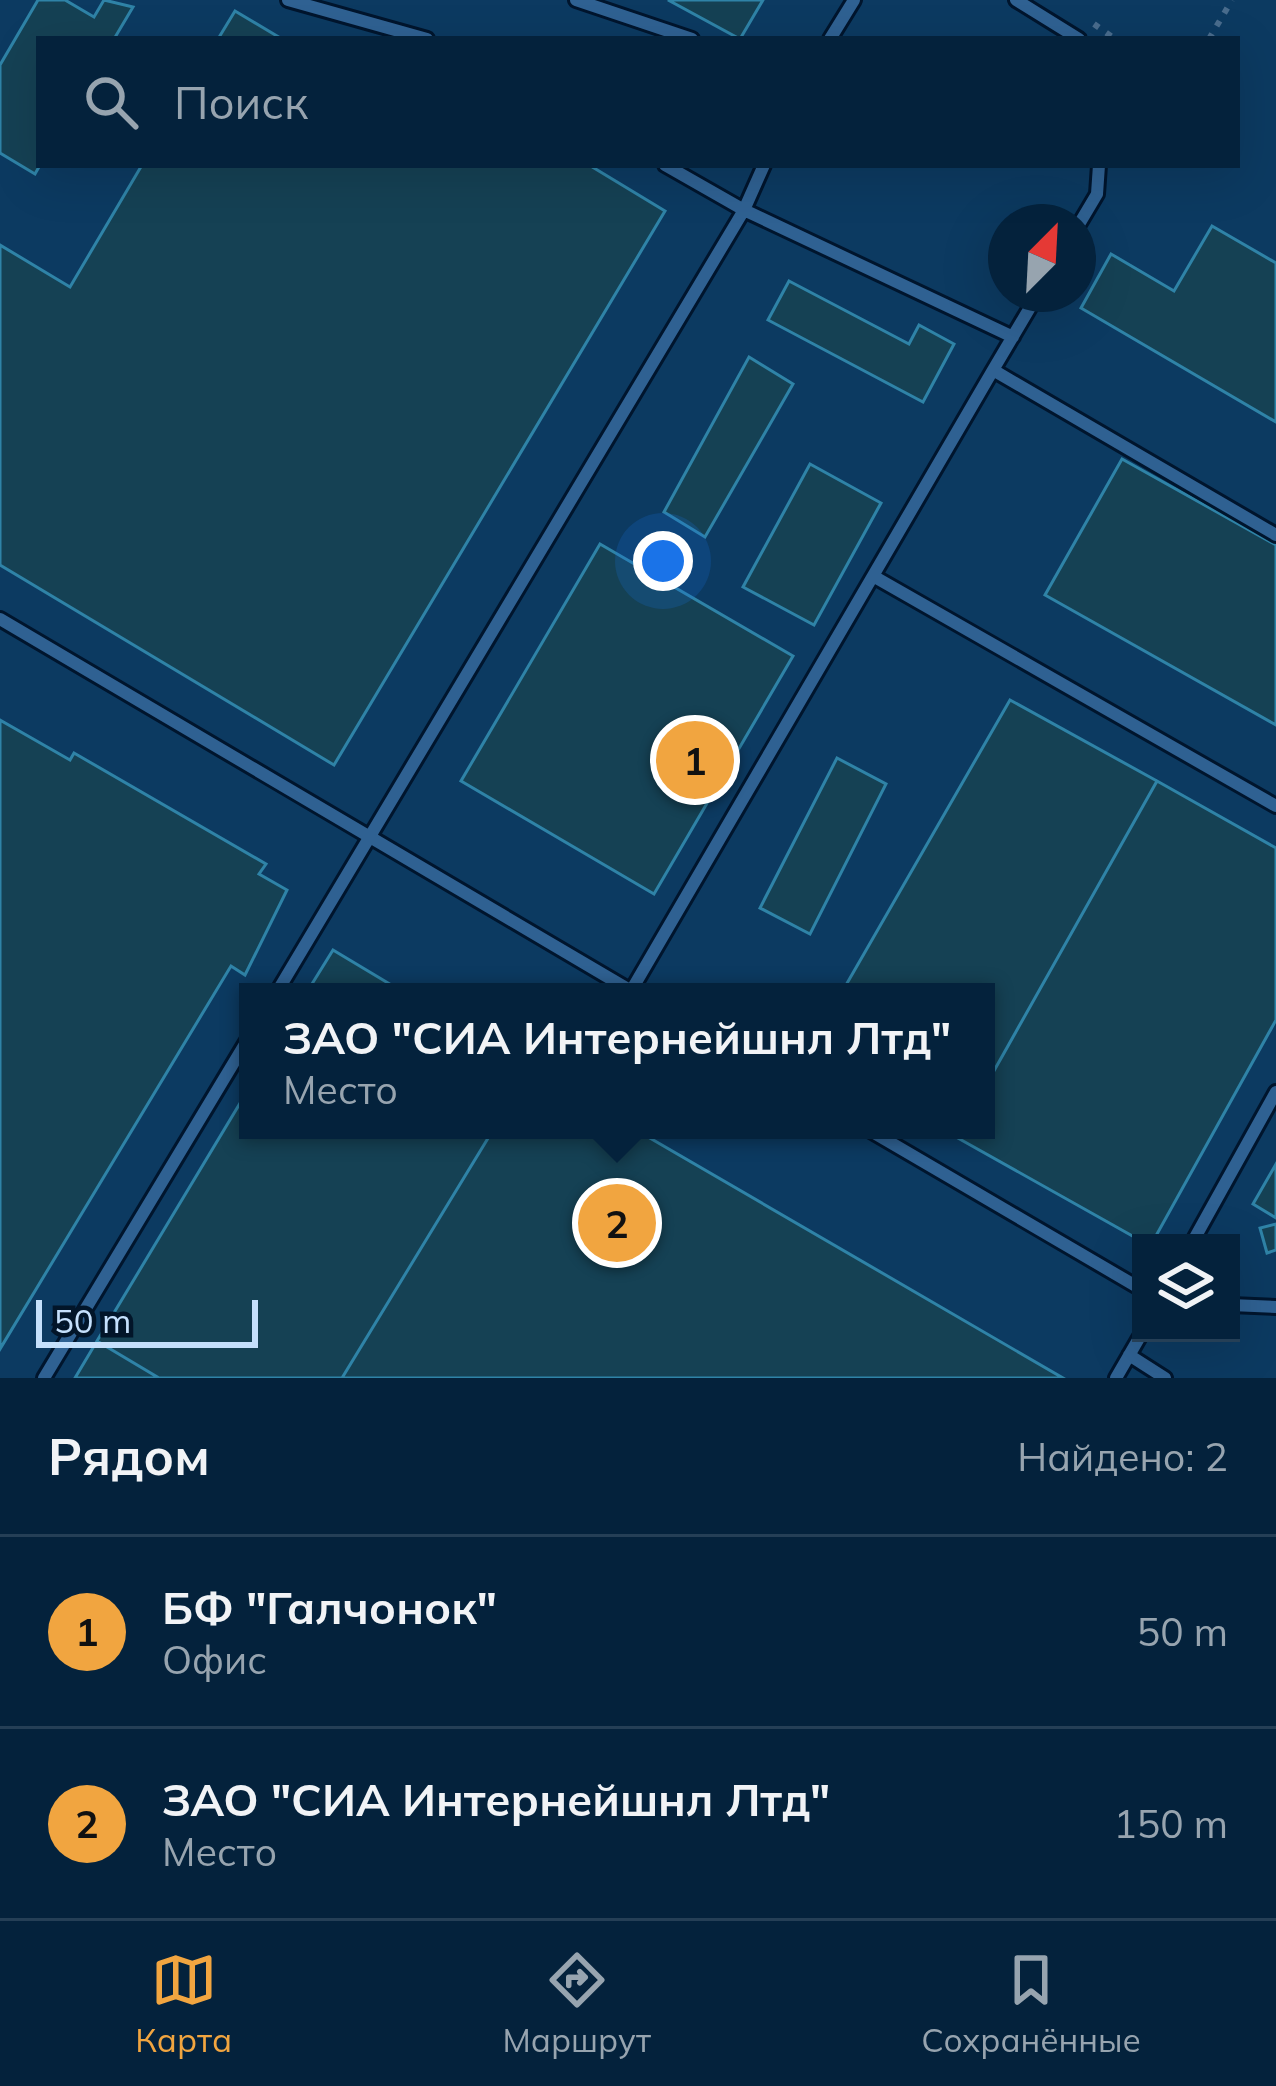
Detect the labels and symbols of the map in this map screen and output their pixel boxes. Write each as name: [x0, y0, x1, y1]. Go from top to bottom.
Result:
north arrow: [988, 204, 1096, 312]
your location: [633, 531, 693, 591]
pin: 1: [656, 715, 734, 805]
pin: 2: [578, 1178, 656, 1268]
scale bar: [36, 1294, 258, 1347]

